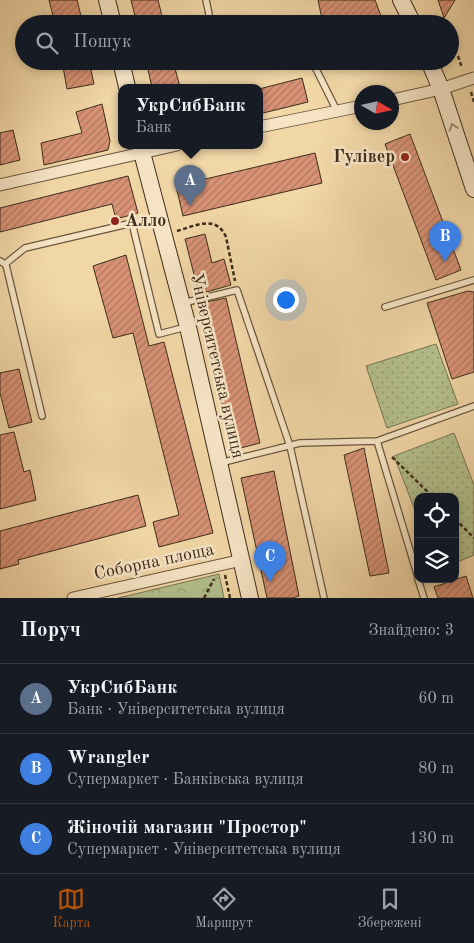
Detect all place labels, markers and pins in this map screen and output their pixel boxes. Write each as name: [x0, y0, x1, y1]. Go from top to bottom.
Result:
place label: Гулівер: [333, 148, 395, 166]
marker: Гулівер: [399, 151, 411, 163]
pin: A: [174, 165, 206, 206]
place label: Алло: [125, 212, 166, 230]
marker: Алло: [109, 215, 121, 227]
pin: B: [429, 221, 461, 262]
pin: C: [254, 541, 286, 582]

